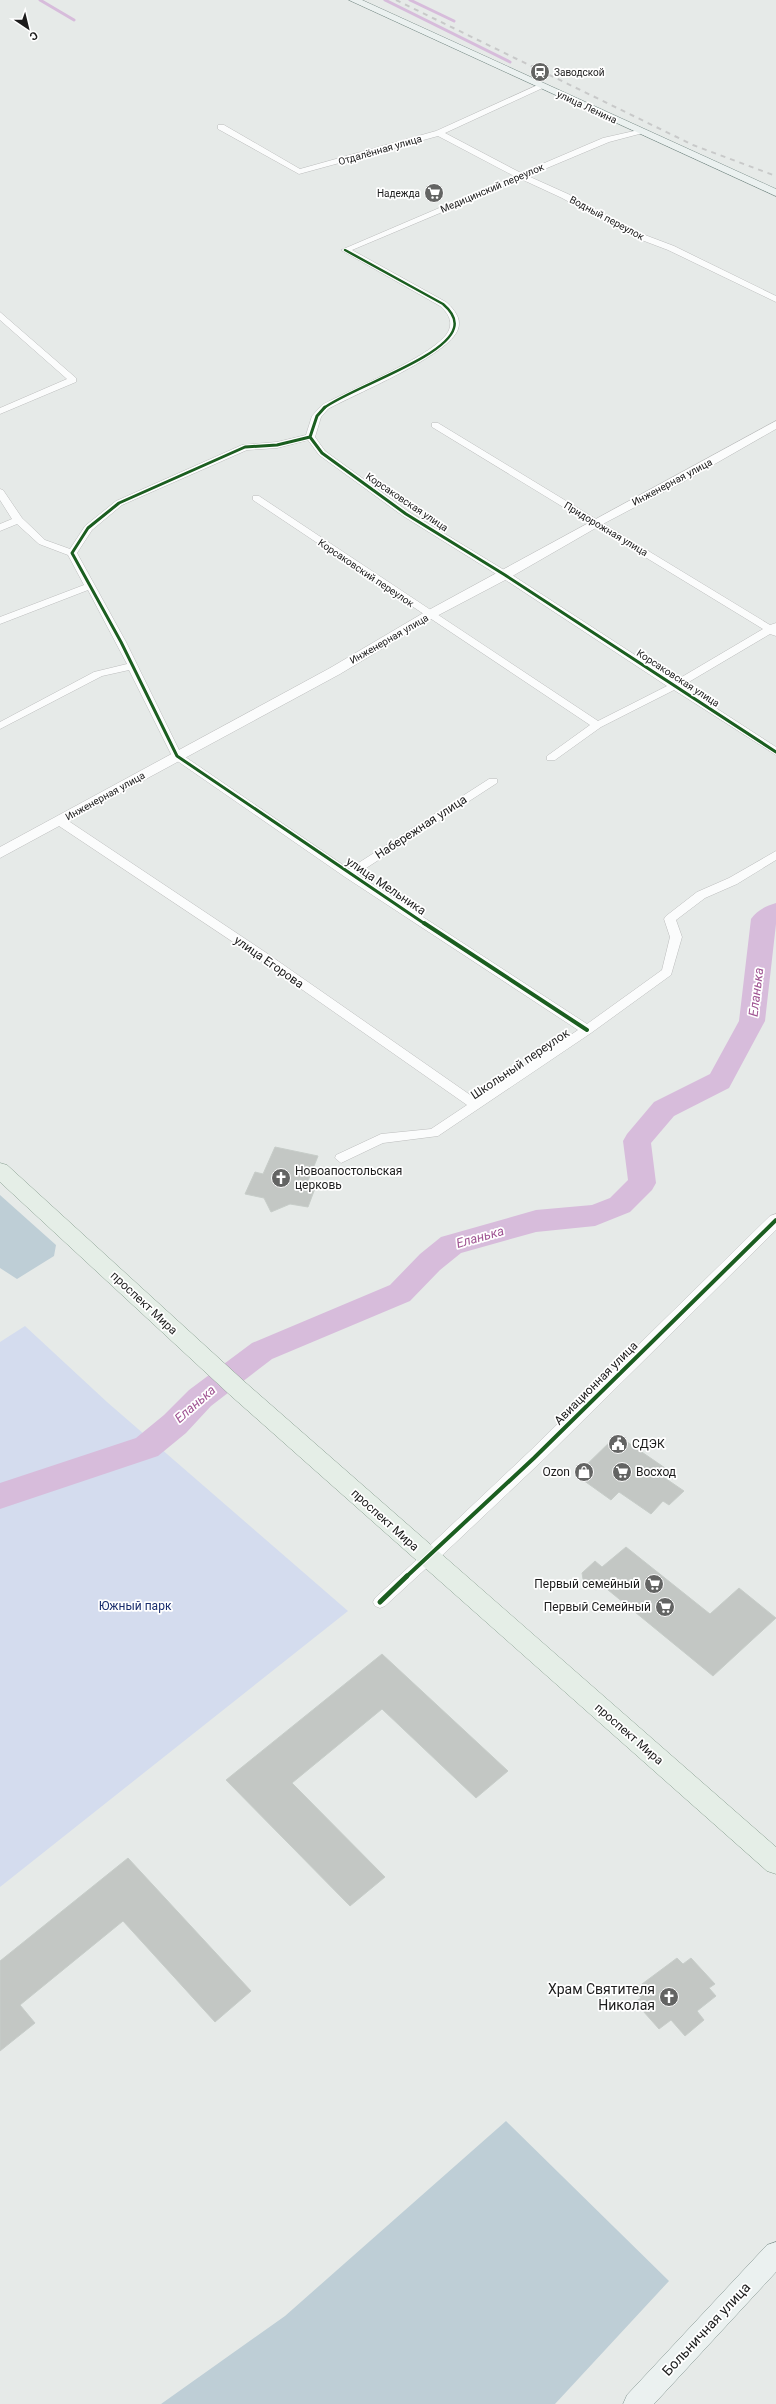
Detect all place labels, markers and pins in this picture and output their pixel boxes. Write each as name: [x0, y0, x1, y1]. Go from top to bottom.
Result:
station icon: Заводской: [529, 61, 551, 83]
place label: Заводской: [554, 67, 605, 78]
supermarket icon: Надежда: [423, 182, 445, 204]
place label: Надежда: [377, 188, 420, 199]
place label: Новоапостольская церковь: [295, 1164, 402, 1192]
church icon: Новоапостольская церковь: [270, 1167, 292, 1189]
public building icon: СДЭК: [607, 1433, 629, 1455]
place label: СДЭК: [632, 1437, 665, 1451]
shop icon: Ozon: [573, 1461, 595, 1483]
supermarket icon: Восход: [611, 1461, 633, 1483]
place label: Ozon: [542, 1465, 570, 1479]
place label: Восход: [636, 1465, 676, 1479]
supermarket icon: Первый семейный: [643, 1573, 665, 1595]
place label: Первый семейный: [534, 1577, 640, 1591]
supermarket icon: Первый Семейный: [654, 1596, 676, 1618]
place label: Первый Семейный: [544, 1600, 651, 1614]
place label: Храм Святителя Николая: [548, 1981, 655, 2013]
church icon: Храм Святителя Николая: [658, 1986, 680, 2008]

